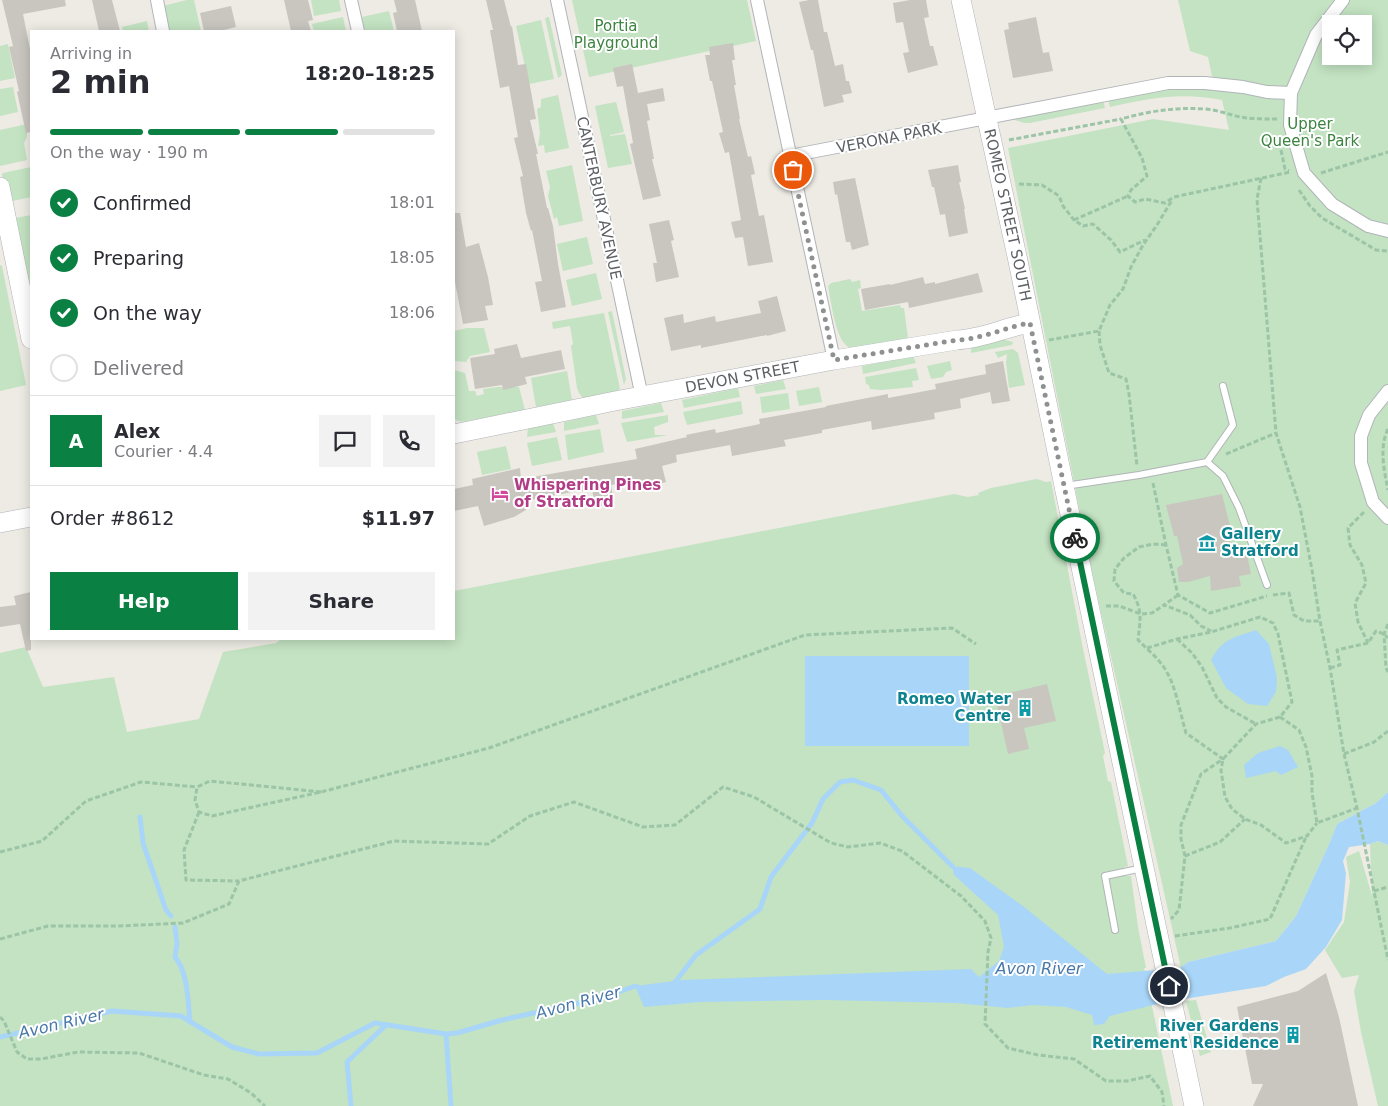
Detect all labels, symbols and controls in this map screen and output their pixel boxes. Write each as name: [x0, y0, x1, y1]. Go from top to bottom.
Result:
map controls: [1322, 15, 1372, 65]
button: locate: [1322, 15, 1372, 65]
park label: Portia Playground: [574, 17, 658, 52]
text: Arriving in: [50, 44, 132, 63]
text: 18:20–18:25: [305, 62, 435, 84]
text: 2 min: [50, 63, 151, 101]
street label: CANTERBURY AVENUE: [573, 115, 625, 281]
park label: Upper Queen's Park: [1261, 115, 1360, 150]
street label: VERONA PARK: [835, 119, 944, 157]
street label: ROMEO STREET SOUTH: [980, 127, 1035, 303]
text: On the way · 190 m: [50, 143, 208, 162]
pin: [772, 149, 814, 191]
icon: bag: [779, 156, 807, 184]
icon: check: [50, 189, 78, 217]
text: Confirmed: [93, 192, 192, 214]
text: 18:01: [389, 193, 435, 212]
icon: check: [50, 244, 78, 272]
text: Preparing: [93, 247, 184, 269]
text: 18:05: [389, 248, 435, 267]
icon: check: [50, 299, 78, 327]
text: On the way: [93, 302, 202, 324]
text: 18:06: [389, 303, 435, 322]
text: Delivered: [93, 357, 184, 379]
street label: DEVON STREET: [684, 357, 802, 397]
button: chat: [319, 415, 371, 467]
button: phone: [383, 415, 435, 467]
text: Alex: [114, 420, 160, 442]
text: A: [69, 430, 83, 452]
text: Courier · 4.4: [114, 442, 213, 461]
place label: Whispering Pines of Stratford: [514, 476, 661, 511]
hotel icon: Whispering Pines of Stratford: [490, 484, 510, 504]
text: Order #8612: [50, 507, 174, 529]
text: $11.97: [362, 507, 435, 529]
courier: [1050, 513, 1100, 563]
icon: bike: [1061, 524, 1089, 552]
place label: Gallery Stratford: [1221, 525, 1299, 560]
museum icon: Gallery Stratford: [1197, 533, 1217, 553]
button: Help: [50, 572, 238, 630]
button: Share: [248, 572, 435, 630]
place label: Romeo Water Centre: [897, 690, 1012, 725]
building icon: Romeo Water Centre: [1015, 698, 1035, 718]
water label: Avon River: [995, 959, 1084, 978]
pin: [1148, 965, 1190, 1007]
icon: home: [1155, 972, 1183, 1000]
water label: Avon River: [533, 982, 624, 1023]
water label: Avon River: [16, 1004, 107, 1043]
place label: River Gardens Retirement Residence: [1092, 1017, 1279, 1052]
building icon: River Gardens Retirement Residence: [1283, 1025, 1303, 1045]

